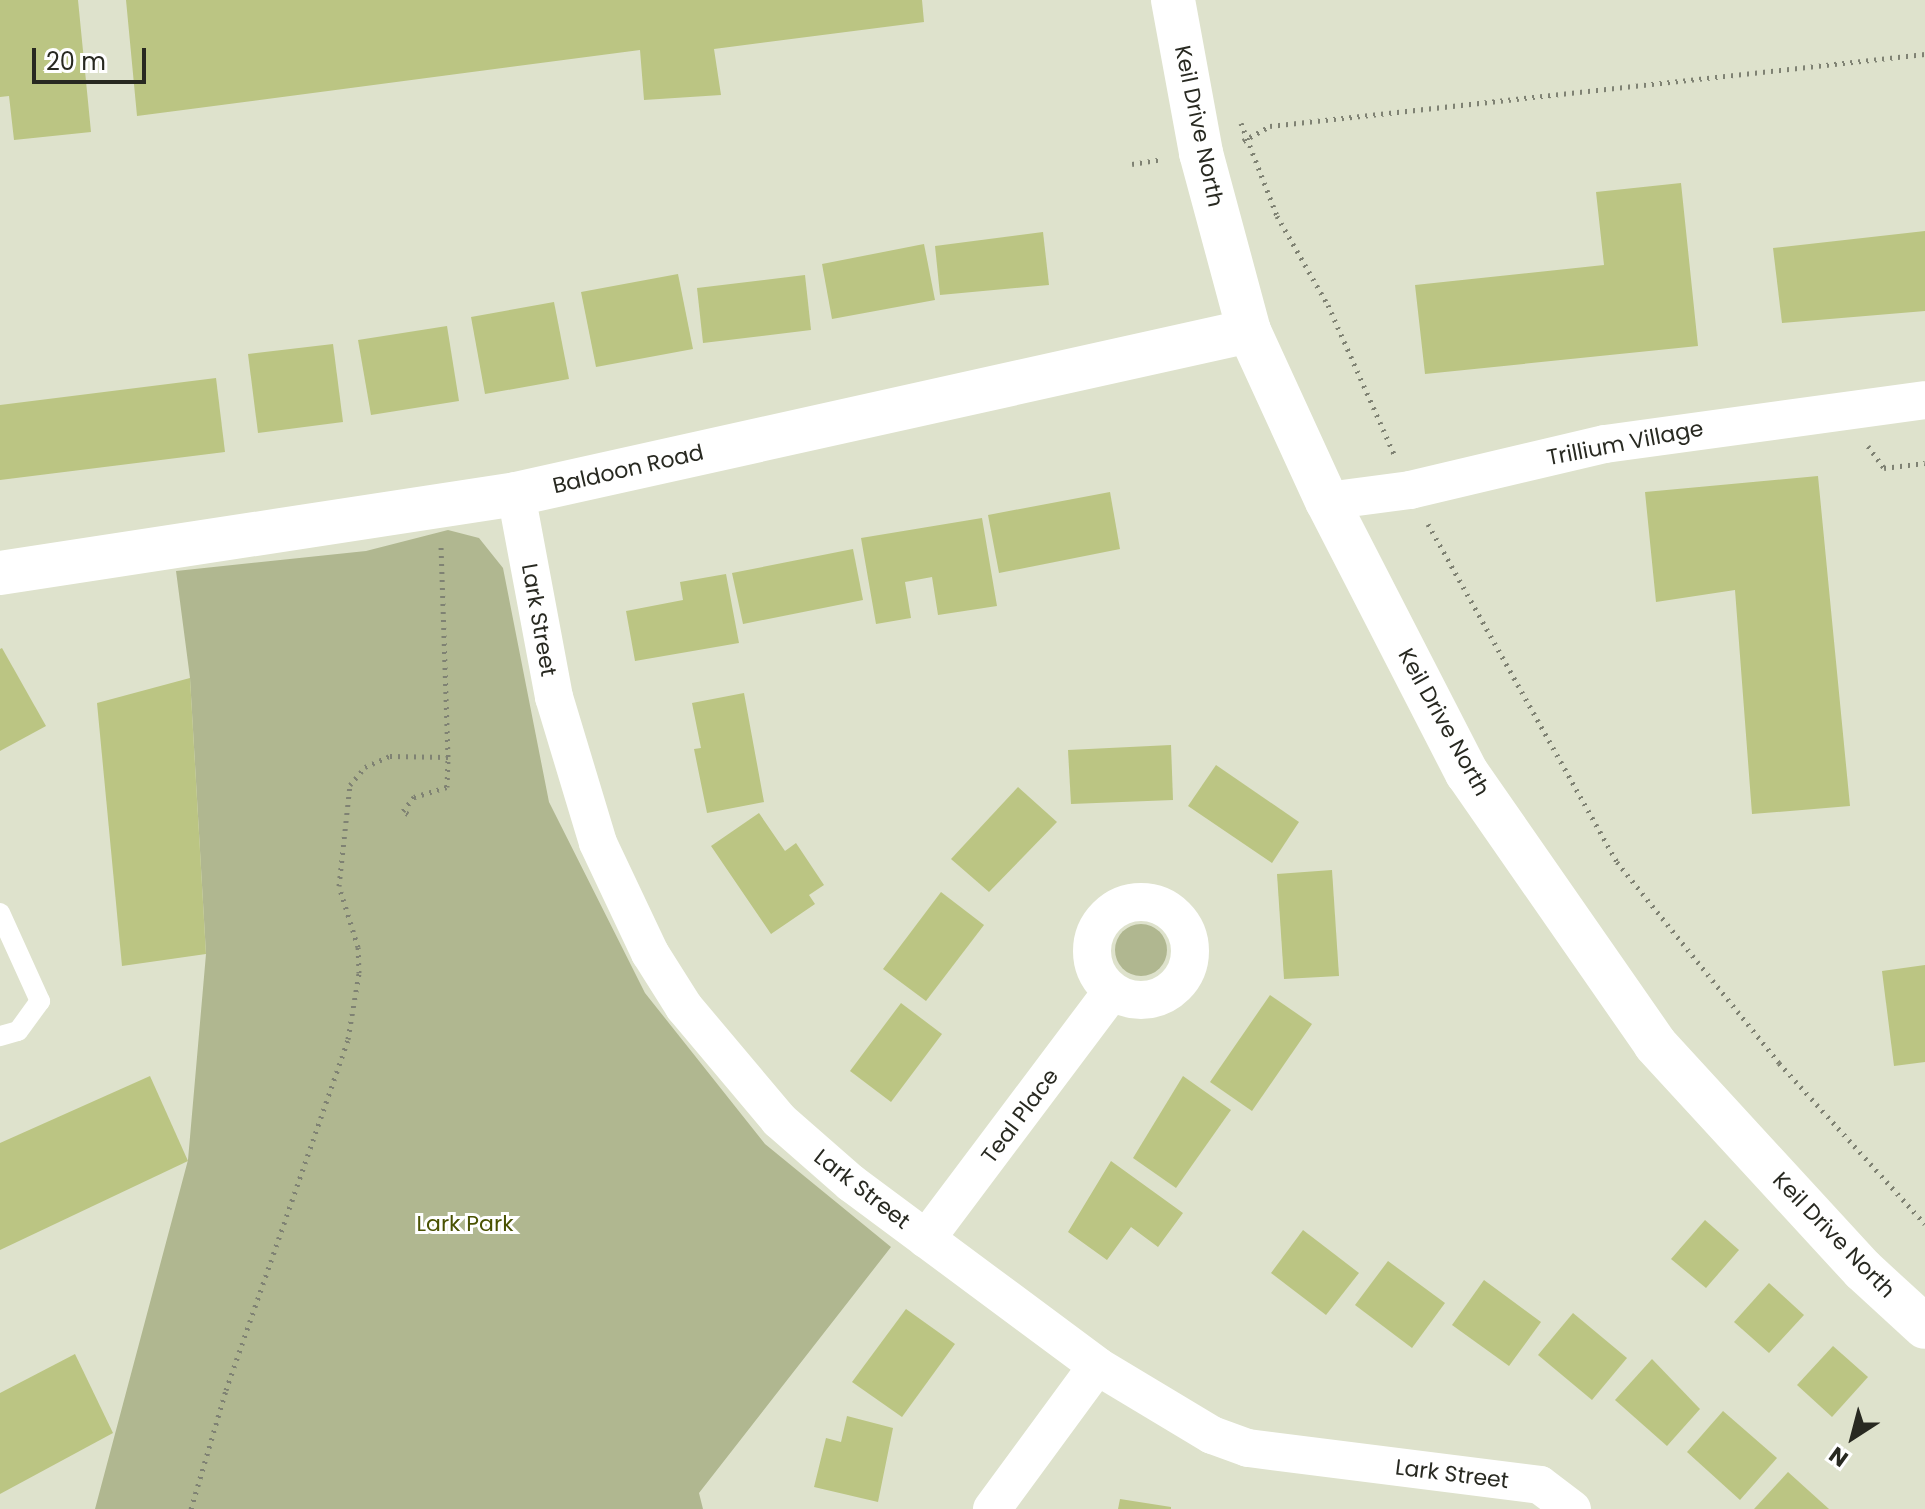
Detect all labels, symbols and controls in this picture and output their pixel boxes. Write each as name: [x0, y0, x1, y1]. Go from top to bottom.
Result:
scale bar: [36, 32, 150, 82]
street label: Keil Drive North: [1169, 43, 1229, 209]
text: 20 m: [46, 45, 106, 78]
street label: Trillium Village: [1545, 415, 1705, 471]
street label: Baldoon Road: [550, 439, 706, 499]
street label: Lark Street: [516, 561, 562, 679]
street label: Keil Drive North: [1393, 644, 1495, 800]
street label: Teal Place: [976, 1063, 1064, 1169]
street label: Lark Street: [809, 1143, 915, 1235]
street label: Keil Drive North: [1767, 1167, 1901, 1303]
park label: Lark Park: [417, 1211, 513, 1237]
north arrow: [1813, 1397, 1893, 1477]
text: N: [1823, 1439, 1854, 1474]
street label: Lark Street: [1394, 1454, 1510, 1494]

